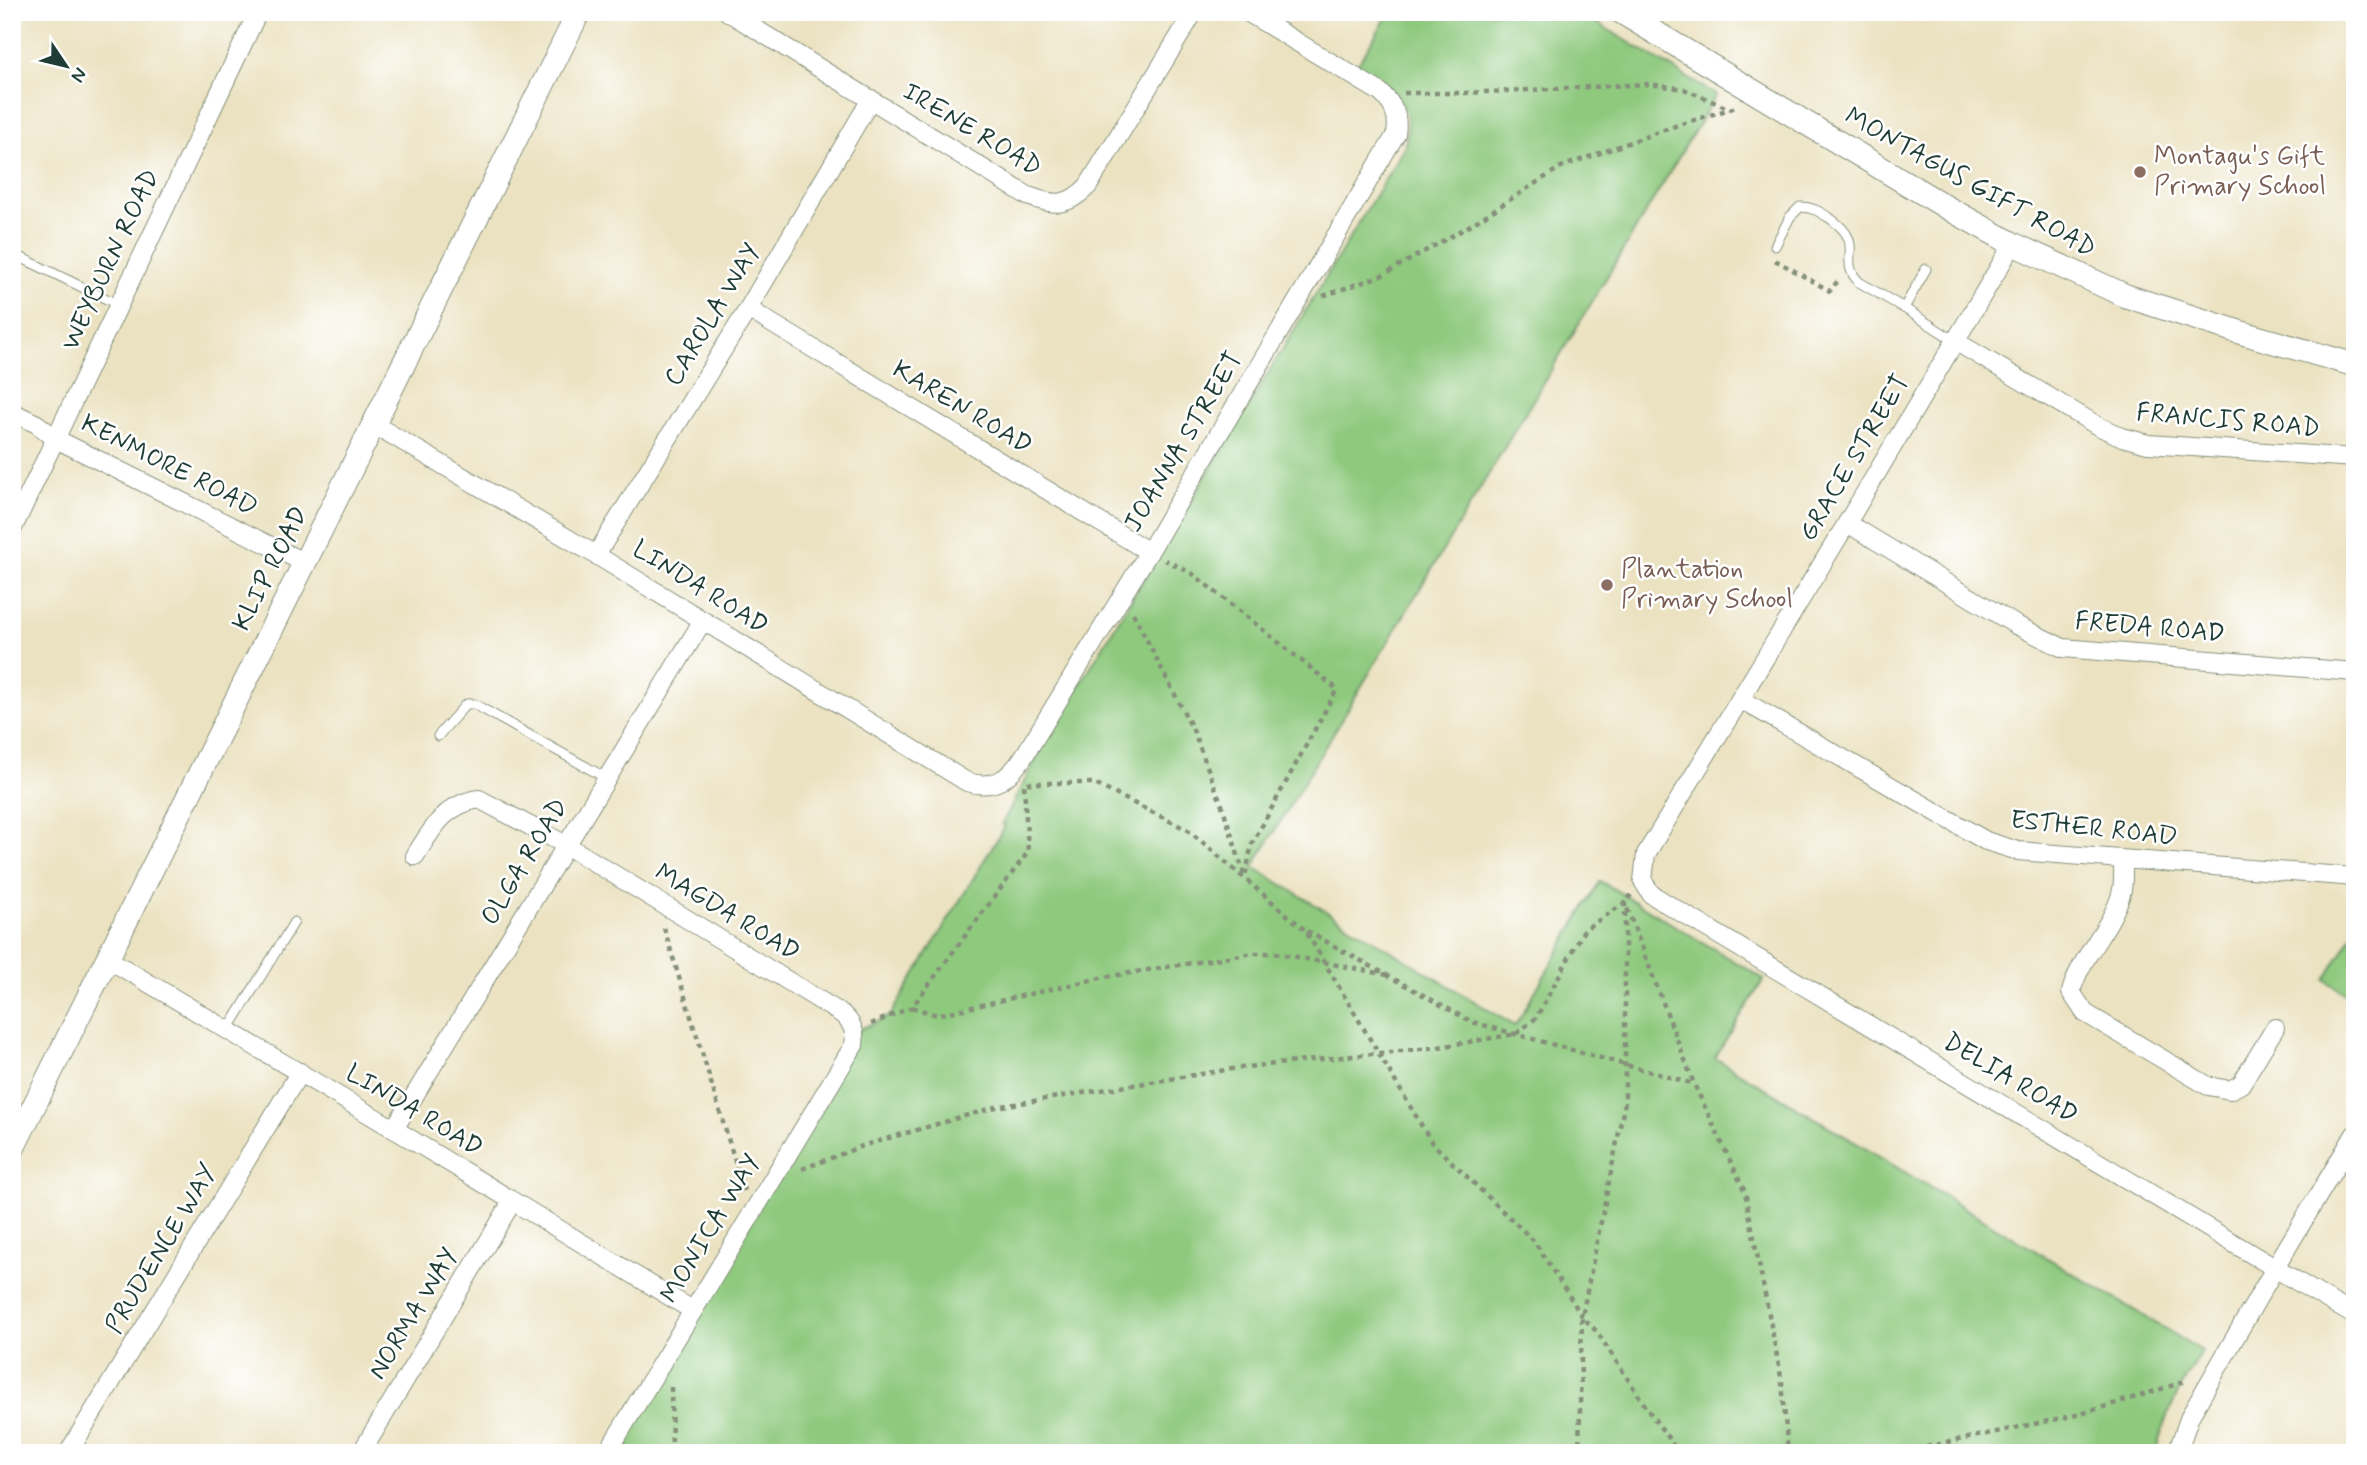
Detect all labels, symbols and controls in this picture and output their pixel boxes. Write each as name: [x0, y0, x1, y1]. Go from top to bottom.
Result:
north arrow: [32, 32, 102, 102]
text: N: [65, 63, 93, 87]
street label: IRENE ROAD: [896, 75, 1048, 185]
street label: MONTAGUS GIFT ROAD: [1838, 100, 2102, 266]
place label: Montagu's Gift Primary School: [2154, 140, 2326, 204]
street label: WEYBURN ROAD: [54, 164, 168, 356]
marker: Montagu's Gift Primary School: [2132, 164, 2148, 180]
street label: CAROLA WAY: [657, 237, 769, 393]
street label: JOANNA STREET: [1117, 345, 1251, 539]
street label: KAREN ROAD: [886, 353, 1038, 463]
street label: GRACE STREET: [1792, 368, 1918, 548]
street label: FRANCIS ROAD: [2135, 396, 2321, 446]
street label: KENMORE ROAD: [75, 407, 263, 525]
street label: KLIP ROAD: [225, 501, 317, 637]
street label: LINDA ROAD: [626, 533, 774, 643]
place label: Plantation Primary School: [1621, 553, 1793, 617]
marker: Plantation Primary School: [1599, 577, 1615, 593]
street label: FREDA ROAD: [2074, 605, 2226, 651]
street label: OLGA ROAD: [474, 792, 576, 932]
street label: ESTHER ROAD: [2009, 803, 2179, 855]
street label: MAGDA ROAD: [648, 856, 806, 970]
street label: DELIA ROAD: [1936, 1025, 2084, 1133]
street label: LINDA ROAD: [339, 1057, 489, 1165]
street label: MONICA WAY: [653, 1148, 769, 1310]
street label: PRUDENCE WAY: [98, 1157, 226, 1340]
street label: NORMA WAY: [361, 1242, 467, 1386]

